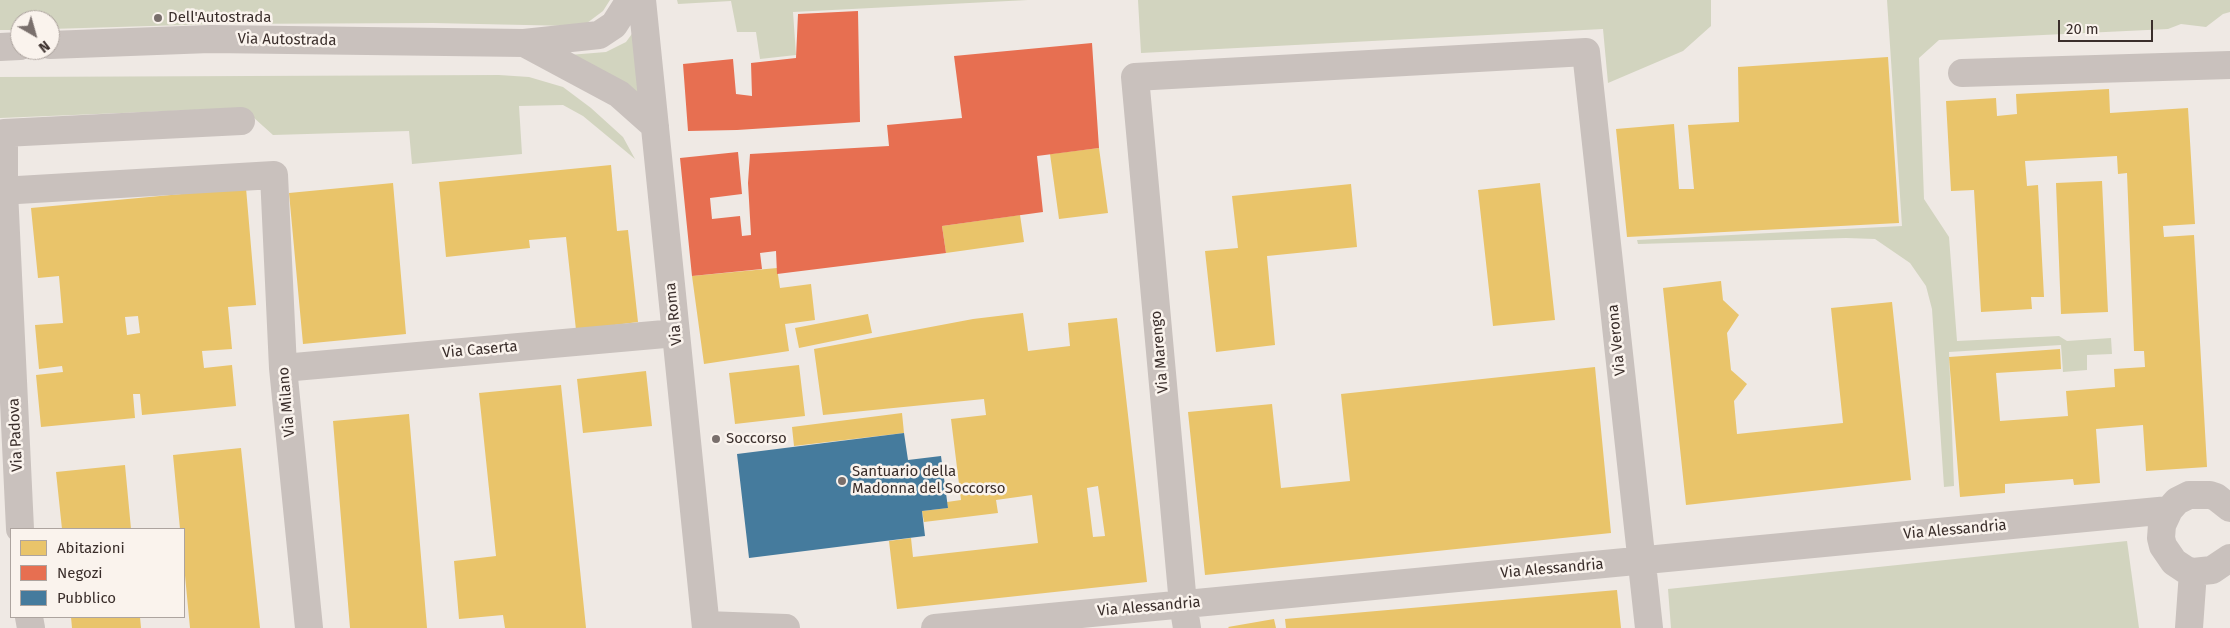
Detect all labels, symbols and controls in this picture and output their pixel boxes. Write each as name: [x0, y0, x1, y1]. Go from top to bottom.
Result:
place label: Dell'Autostrada: [168, 9, 271, 27]
north arrow: [10, 10, 60, 60]
scale bar: [2060, 10, 2155, 42]
marker: Dell'Autostrada: [152, 12, 164, 24]
text: 20 m: [2066, 20, 2099, 38]
street label: Via Autostrada: [237, 30, 337, 50]
text: N: [35, 37, 53, 56]
street label: Via Roma: [662, 282, 686, 346]
street label: Via Verona: [1604, 303, 1630, 377]
street label: Via Marengo: [1147, 310, 1173, 394]
street label: Via Caserta: [442, 338, 518, 362]
street label: Via Milano: [275, 366, 299, 438]
street label: Via Padova: [5, 398, 27, 472]
place label: Soccorso: [726, 430, 787, 448]
marker: Soccorso: [710, 433, 722, 445]
place label: Santuario della Madonna del Soccorso: [852, 463, 1006, 498]
marker: Santuario della Madonna del Soccorso: [836, 475, 848, 487]
street label: Via Alessandria: [1903, 517, 2007, 543]
legend: [10, 528, 185, 618]
text: Abitazioni: [57, 539, 125, 557]
street label: Via Alessandria: [1500, 556, 1604, 582]
text: Negozi: [57, 564, 102, 582]
text: Pubblico: [57, 589, 116, 607]
street label: Via Alessandria: [1097, 594, 1201, 620]

